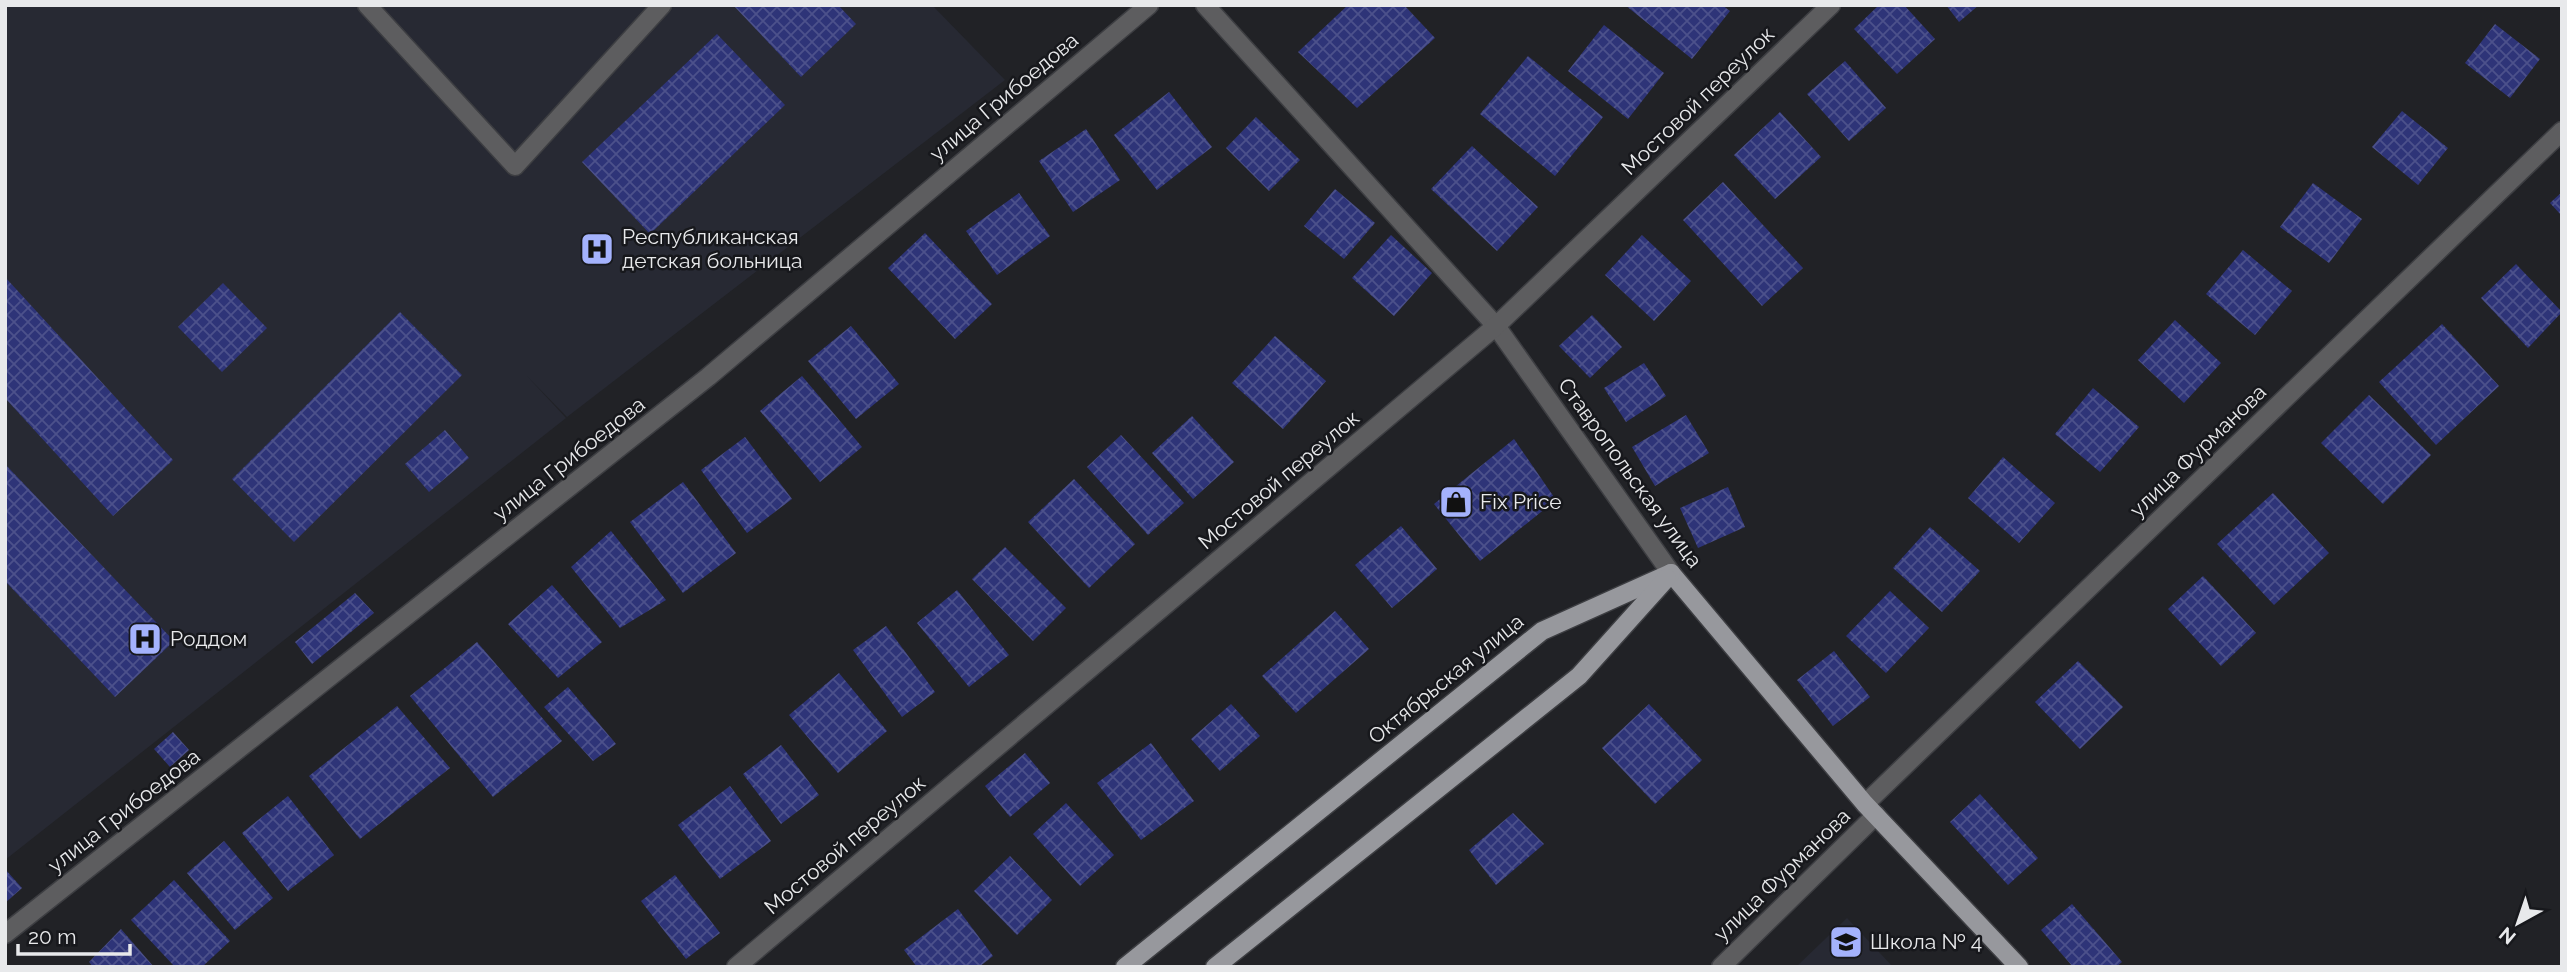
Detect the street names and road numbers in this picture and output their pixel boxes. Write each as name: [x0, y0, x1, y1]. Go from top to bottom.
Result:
street label: Мостовой переулок: [1616, 21, 1779, 180]
street label: улица Грибоедова: [924, 27, 1083, 166]
street label: Ставропольская улица: [1553, 373, 1708, 572]
street label: улица Фурманова: [2124, 379, 2271, 522]
street label: улица Грибоедова: [488, 392, 650, 526]
street label: Мостовой переулок: [1193, 405, 1364, 554]
street label: Октябрьская улица: [1363, 608, 1528, 749]
street label: улица Грибоедова: [43, 744, 205, 878]
street label: Мостовой переулок: [759, 770, 930, 919]
street label: улица Фурманова: [1708, 803, 1855, 946]

